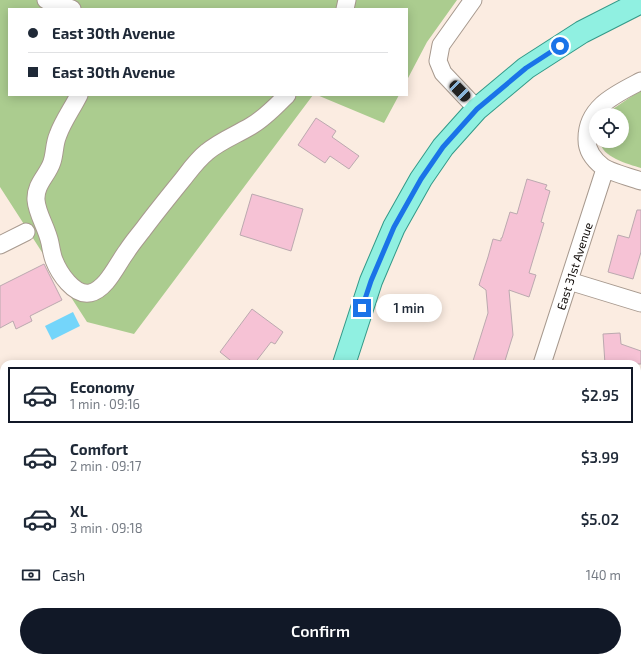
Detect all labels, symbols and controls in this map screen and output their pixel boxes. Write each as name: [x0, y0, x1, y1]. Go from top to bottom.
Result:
text: East 30th Avenue: [52, 24, 175, 42]
route start: [551, 37, 569, 55]
text: East 30th Avenue: [52, 63, 175, 81]
car: [447, 78, 473, 104]
map controls: [589, 108, 629, 148]
button: locate: [589, 108, 629, 148]
street label: East 31st Avenue: [553, 220, 595, 312]
callout: 1 min: [376, 294, 442, 322]
route end: [353, 299, 371, 317]
text: 1 min: [394, 300, 424, 316]
icon: car: [22, 377, 58, 413]
text: Economy: [70, 378, 135, 396]
text: $2.95: [581, 386, 619, 404]
text: 1 min · 09:16: [70, 396, 140, 412]
icon: car: [22, 439, 58, 475]
text: Comfort: [70, 440, 128, 458]
text: $3.99: [581, 448, 619, 466]
text: 2 min · 09:17: [70, 458, 141, 474]
icon: car: [22, 501, 58, 537]
text: XL: [70, 502, 88, 520]
text: $5.02: [581, 510, 619, 528]
text: 3 min · 09:18: [70, 520, 143, 536]
icon: cash: [20, 564, 42, 586]
text: Cash: [52, 566, 85, 584]
text: 140 m: [586, 567, 621, 583]
button: Confirm: [20, 608, 621, 654]

